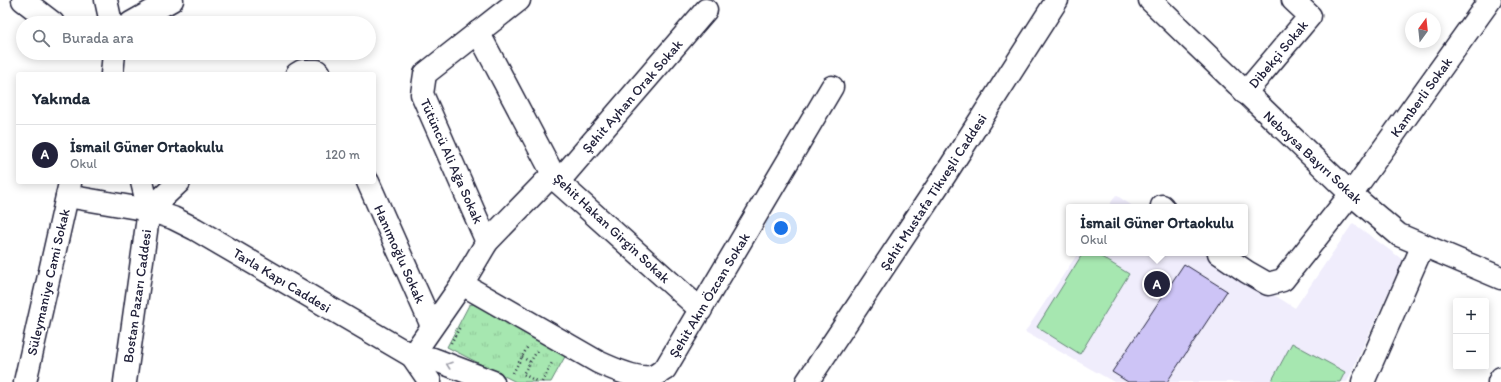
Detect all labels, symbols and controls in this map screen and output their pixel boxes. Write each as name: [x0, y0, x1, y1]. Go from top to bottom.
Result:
north arrow: [1405, 12, 1441, 48]
search box: [16, 16, 376, 60]
street label: Dibekçi Sokak: [1245, 16, 1312, 92]
icon: search: [30, 27, 52, 49]
text: Burada ara: [62, 29, 134, 47]
street label: Şehit Ayhan Orak Sokak: [578, 35, 687, 157]
street label: Kamberli Sokak: [1387, 53, 1456, 141]
text: Yakında: [32, 88, 90, 108]
street label: Tütüncü Ali Ağa Sokak: [416, 96, 487, 226]
street label: Neboysa Bayırı Sokak: [1260, 107, 1366, 207]
street label: Şehit Mustafa Tikveşli Caddesi: [876, 111, 991, 274]
text: İsmail Güner Ortaokulu: [70, 138, 223, 156]
text: A: [41, 147, 49, 162]
text: 120 m: [325, 147, 360, 162]
text: Okul: [70, 156, 97, 171]
street label: Şehit Hakan Girgin Sokak: [550, 170, 674, 287]
street label: Hanımoğlu Sokak: [370, 202, 429, 307]
popup: [1066, 204, 1248, 256]
street label: Süleymaniye Cami Sokak: [23, 207, 74, 357]
text: İsmail Güner Ortaokulu: [1080, 214, 1234, 232]
your location: [771, 218, 791, 238]
street label: Bostan Pazarı Caddesi: [120, 228, 155, 364]
street label: Şehit Akın Özcan Sokak: [665, 229, 754, 361]
text: Okul: [1080, 232, 1107, 247]
street label: Tarla Kapı Caddesi: [230, 244, 334, 316]
pin: A: [1144, 269, 1170, 299]
map controls: [1453, 298, 1489, 370]
button: +: [1453, 298, 1489, 334]
button: −: [1453, 334, 1489, 370]
one-way arrow: [446, 361, 453, 369]

